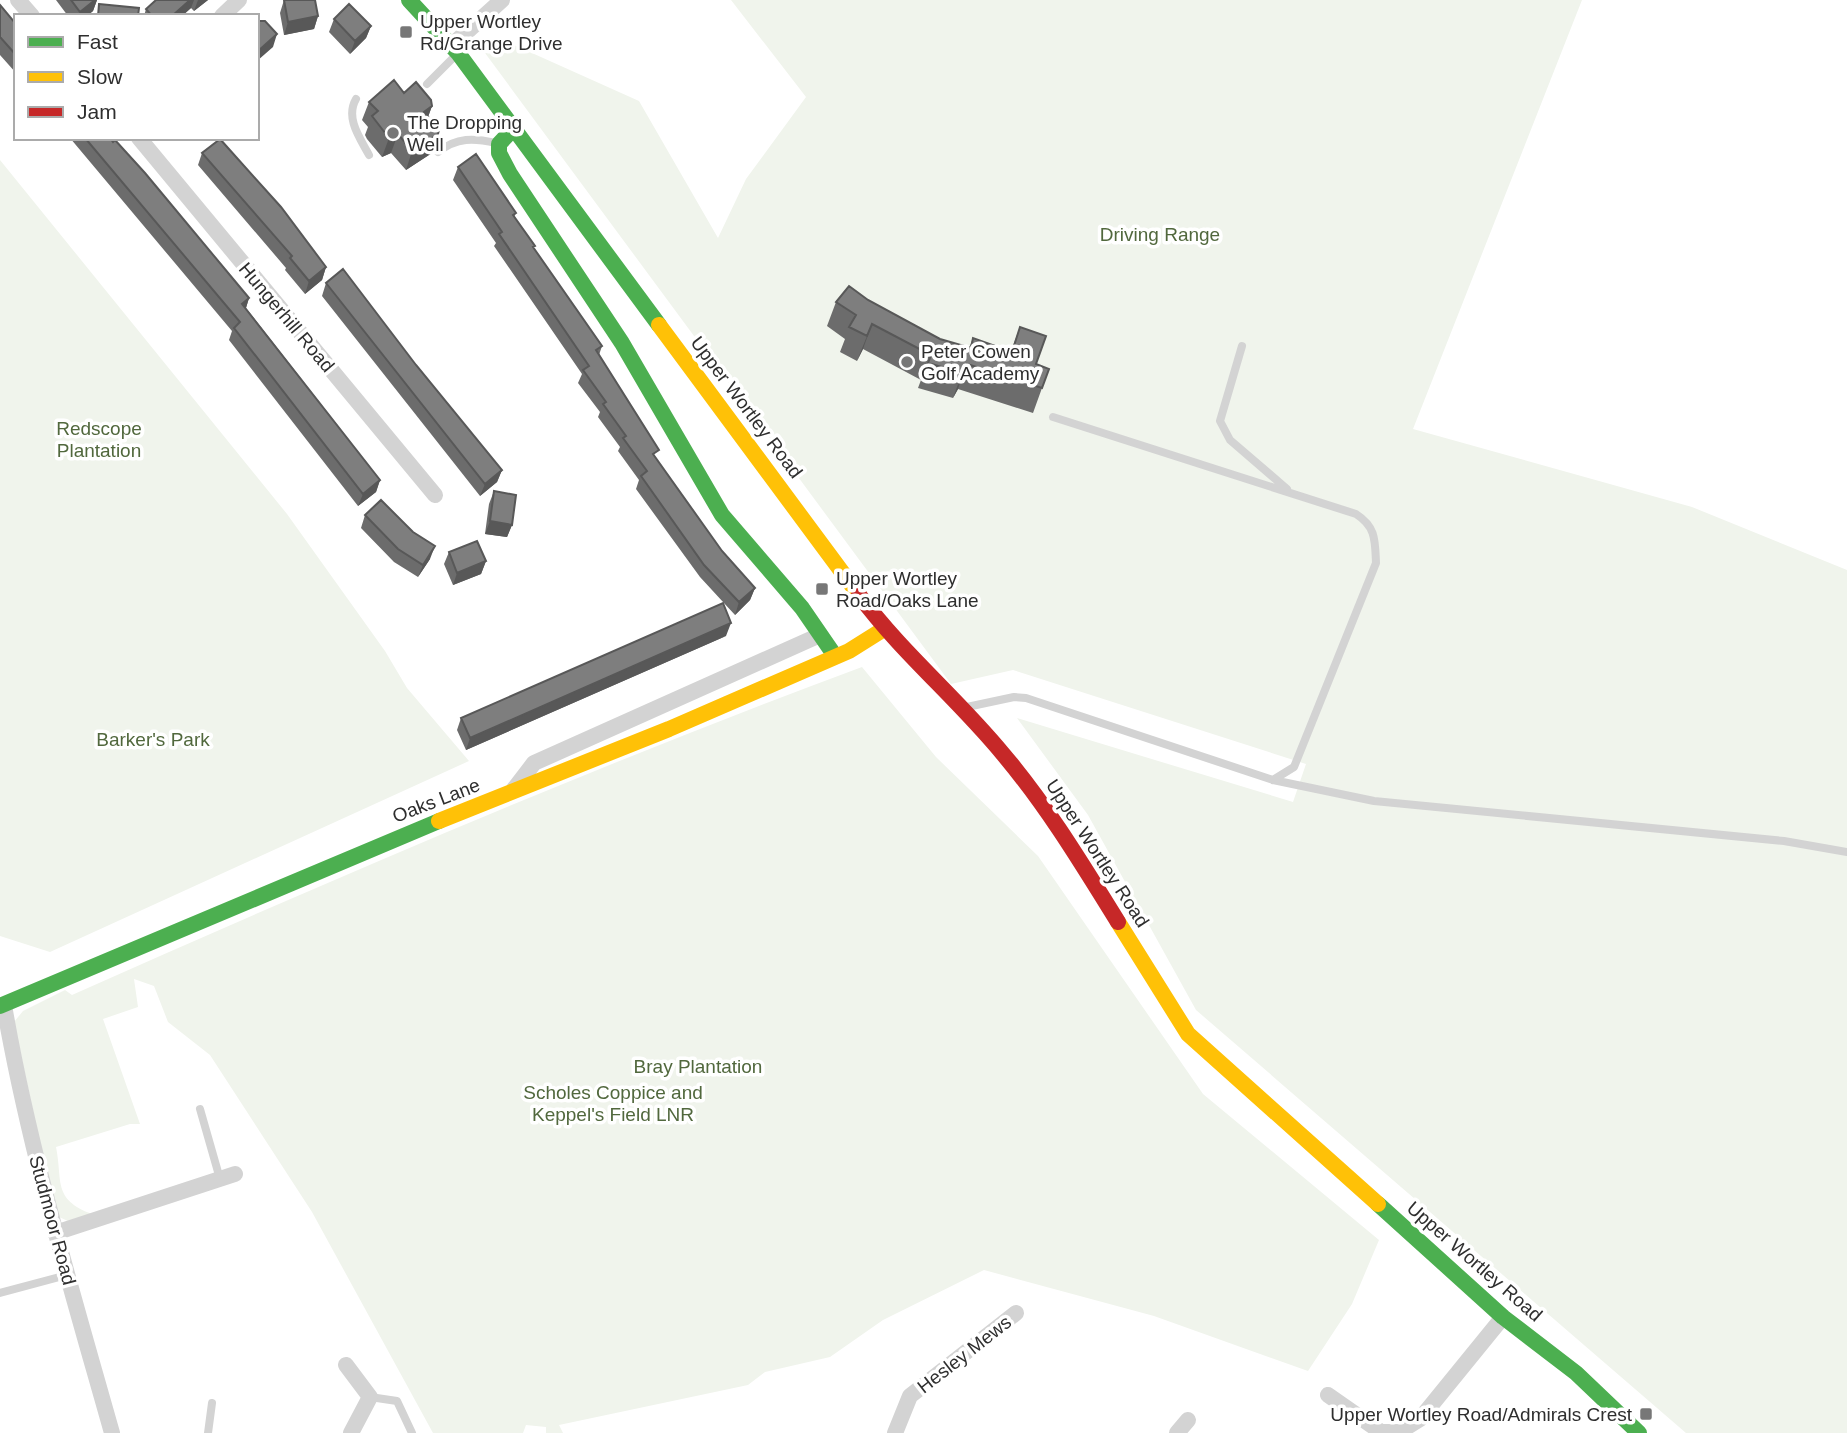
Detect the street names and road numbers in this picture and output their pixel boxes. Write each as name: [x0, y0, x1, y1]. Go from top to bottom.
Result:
street label: Hungerhill Road: [235, 258, 338, 376]
street label: Upper Wortley Road: [687, 332, 807, 482]
street label: Oaks Lane: [390, 774, 483, 827]
street label: Upper Wortley Road: [1042, 776, 1153, 931]
street label: Studmoor Road: [25, 1153, 80, 1287]
street label: Upper Wortley Road: [1403, 1197, 1546, 1326]
street label: Hesley Mews: [913, 1311, 1015, 1397]

